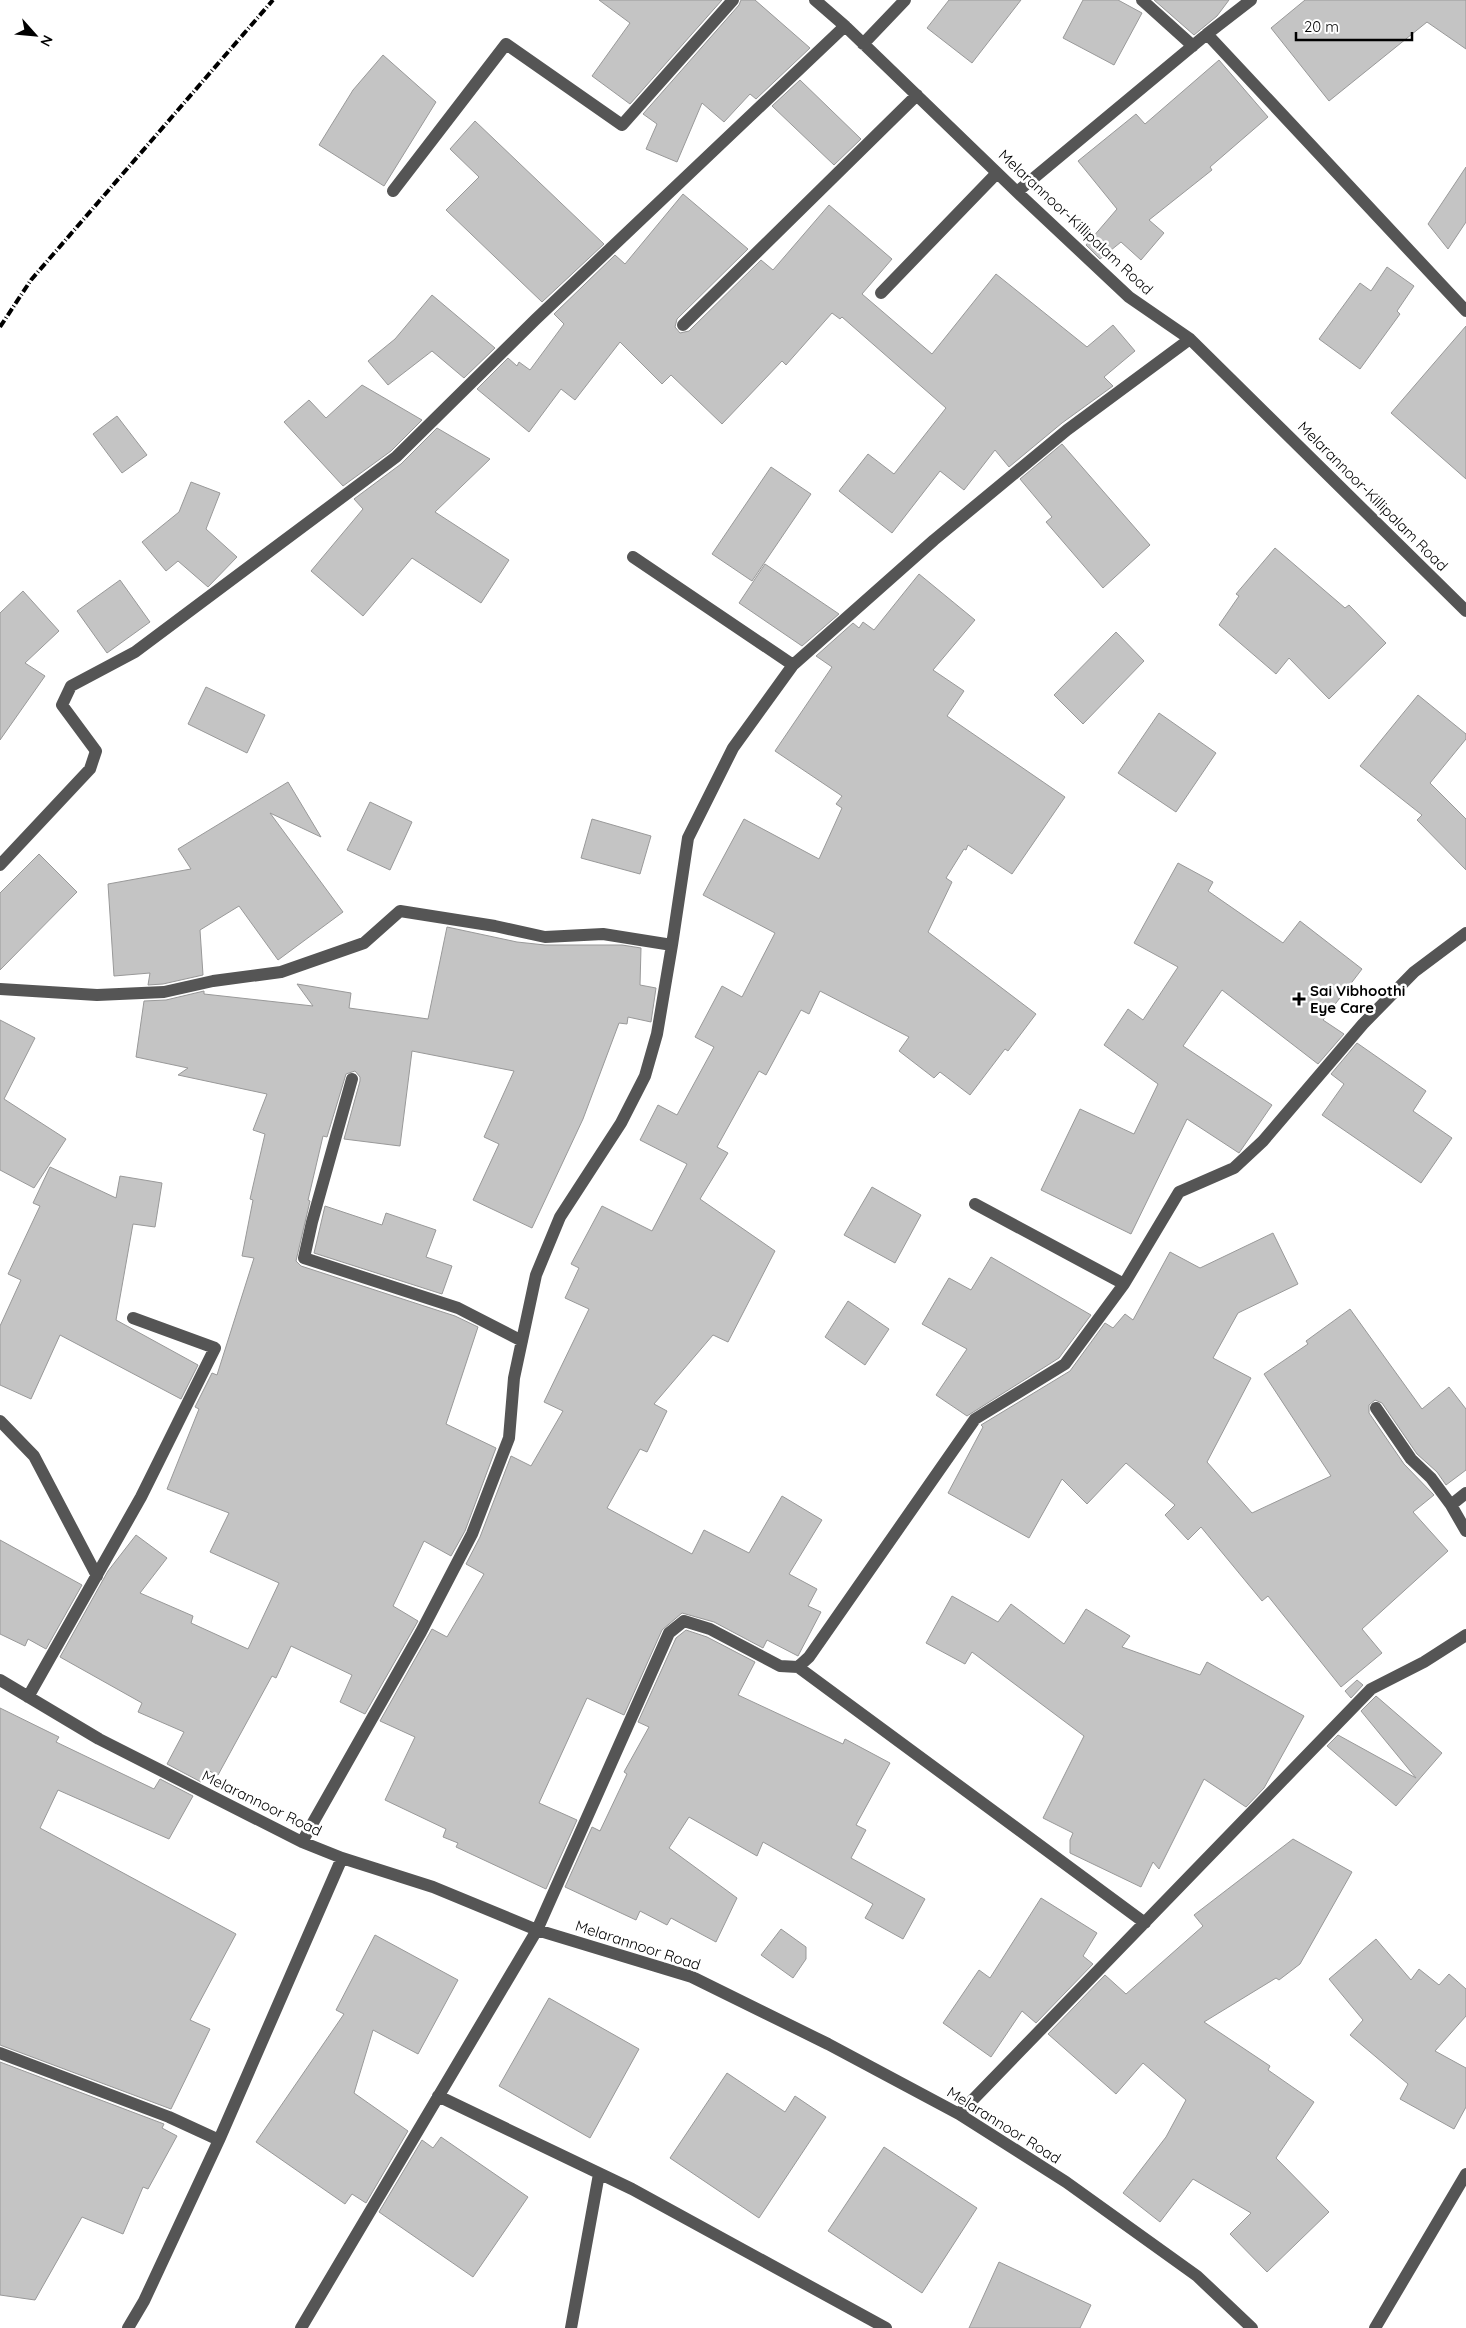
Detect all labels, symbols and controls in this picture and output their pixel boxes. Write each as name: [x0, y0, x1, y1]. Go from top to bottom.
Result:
north arrow: [10, 10, 60, 60]
scale bar: [1296, 10, 1412, 42]
text: 20 m: [1304, 17, 1339, 36]
text: N: [36, 32, 57, 50]
street label: Melarannoor-Killipalam Road: [995, 145, 1157, 299]
street label: Melarannoor-Killipalam Road: [1294, 417, 1452, 575]
place label: Sai Vibhoothi Eye Care: [1310, 981, 1405, 1017]
marker: Sai Vibhoothi Eye Care: [1292, 992, 1306, 1006]
street label: Melarannoor Road: [199, 1766, 325, 1840]
street label: Melarannoor Road: [573, 1916, 703, 1974]
street label: Melarannoor Road: [944, 2082, 1064, 2168]

